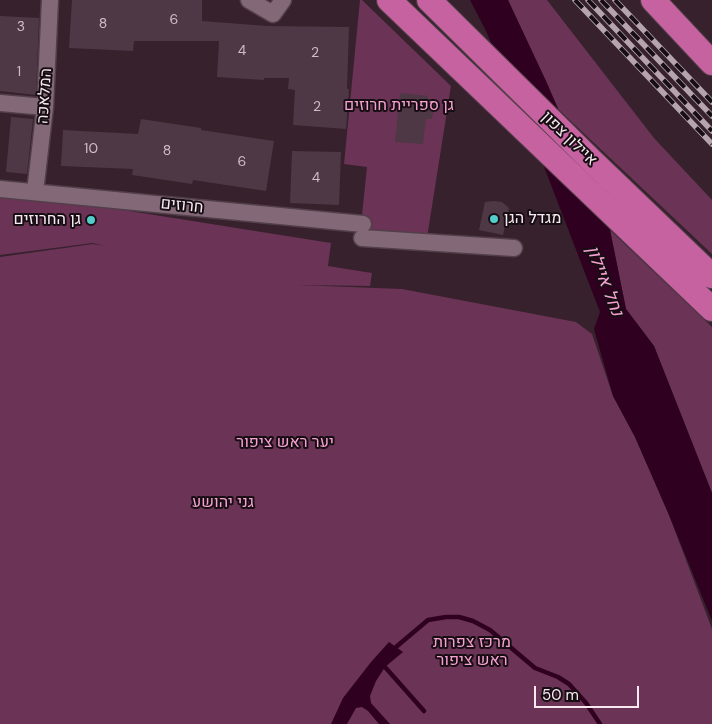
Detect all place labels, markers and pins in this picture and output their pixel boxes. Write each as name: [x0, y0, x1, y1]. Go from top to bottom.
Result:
place label: מגדל הגן: [504, 209, 561, 229]
place label: גן החרוזים: [14, 210, 81, 230]
marker: מגדל הגן: [488, 213, 500, 225]
marker: גן החרוזים: [85, 214, 97, 226]

